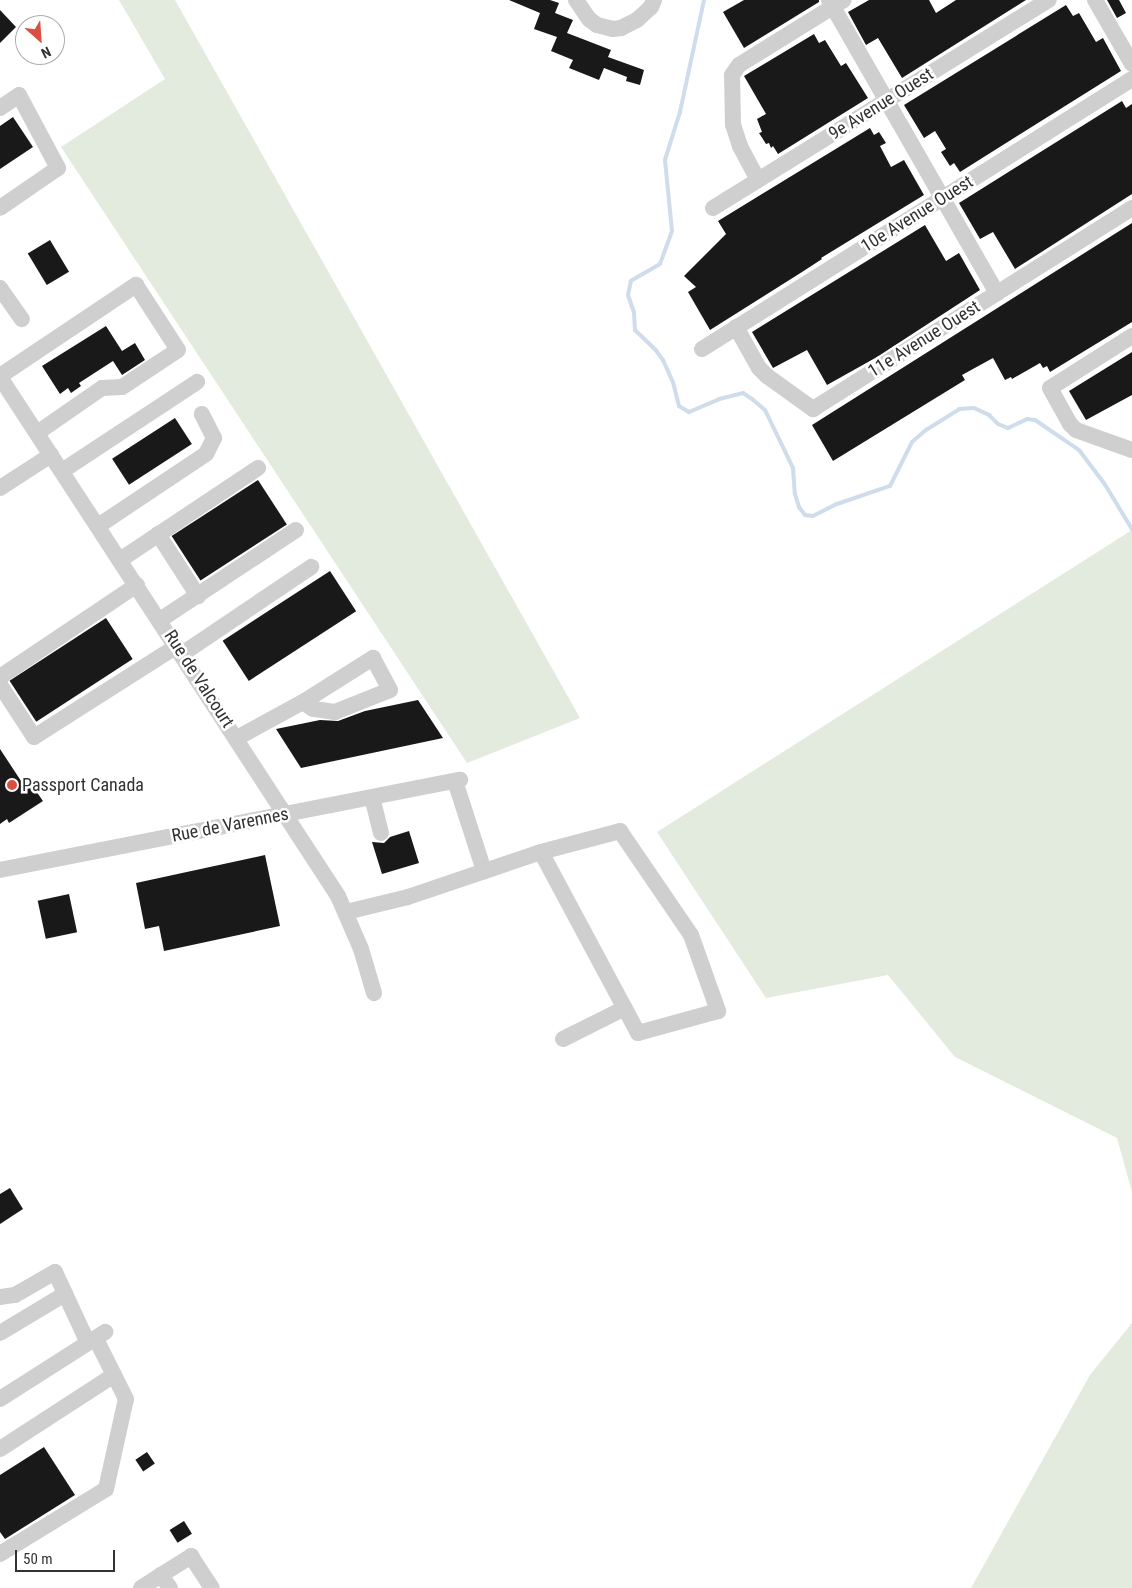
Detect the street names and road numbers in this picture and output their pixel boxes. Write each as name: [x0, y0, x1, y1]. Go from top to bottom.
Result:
street label: 9e Avenue Ouest: [825, 63, 937, 145]
street label: 10e Avenue Ouest: [857, 171, 977, 257]
street label: 11e Avenue Ouest: [864, 296, 984, 382]
street label: Rue de Valcourt: [159, 626, 239, 732]
street label: Rue de Varennes: [170, 803, 290, 847]

